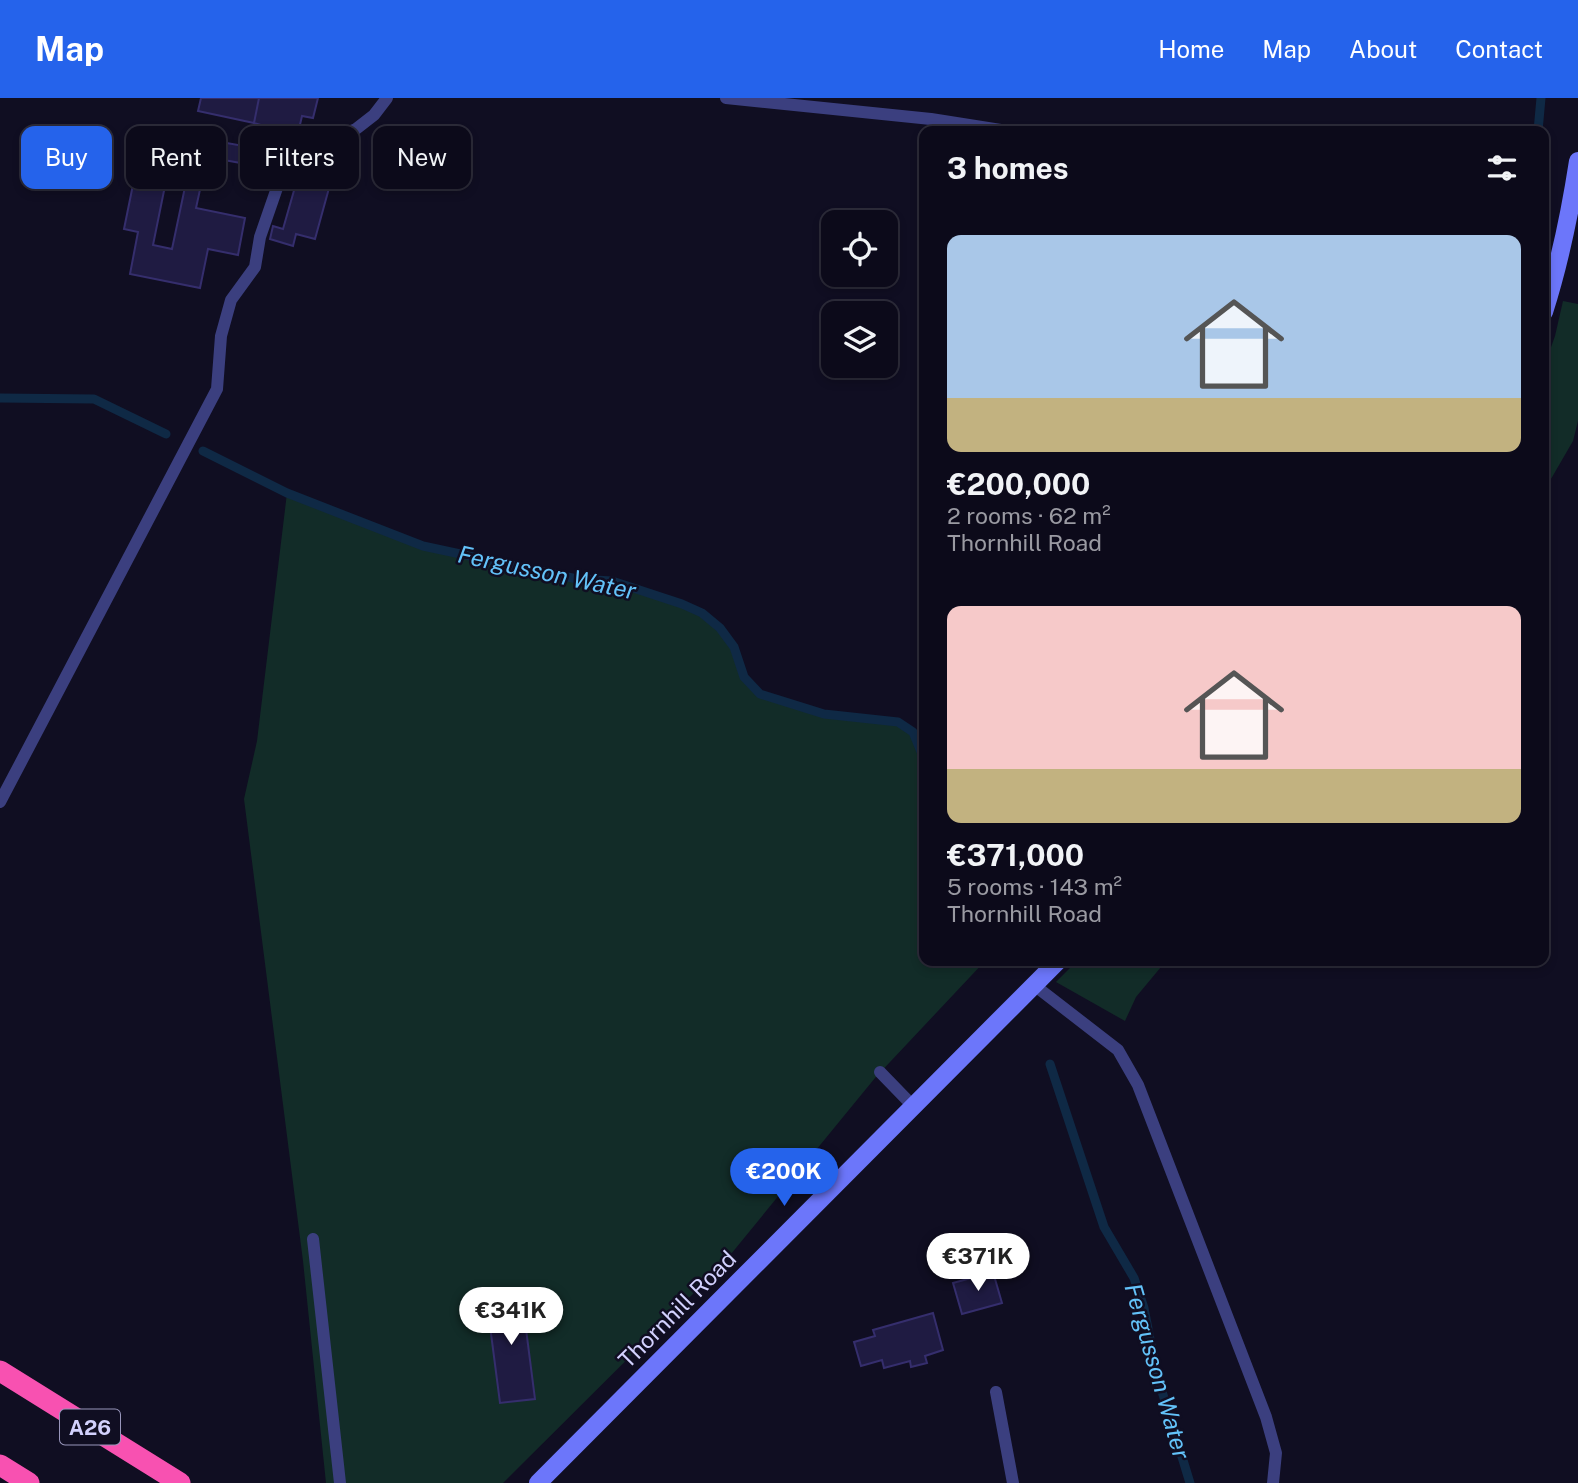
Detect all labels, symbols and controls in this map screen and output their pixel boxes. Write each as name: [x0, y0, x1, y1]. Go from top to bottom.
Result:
text: Map: [35, 30, 104, 68]
text: Home: [1158, 35, 1224, 63]
text: Map: [1262, 35, 1311, 63]
text: About: [1349, 35, 1417, 63]
text: Contact: [1455, 35, 1543, 63]
chip: Buy: [21, 126, 112, 189]
chip: Rent: [126, 126, 226, 189]
chip: Filters: [240, 126, 359, 189]
chip: New: [373, 126, 471, 189]
icon: filters: [1483, 149, 1521, 187]
text: 3 homes: [947, 150, 1069, 186]
map controls: [821, 210, 898, 378]
button: locate: [821, 210, 898, 287]
icon: home: [1171, 281, 1297, 407]
button: layers: [821, 301, 898, 378]
text: €200,000: [947, 466, 1090, 502]
text: 2 rooms · 62 m²: [947, 502, 1111, 529]
text: Thornhill Road: [947, 529, 1102, 556]
water label: Fergusson Water: [455, 539, 639, 605]
icon: home: [1171, 652, 1297, 778]
text: €371,000: [947, 837, 1084, 873]
text: 5 rooms · 143 m²: [947, 873, 1122, 900]
text: Thornhill Road: [947, 900, 1102, 927]
pin: €200K: [735, 1148, 833, 1208]
text: €200K: [746, 1157, 822, 1184]
pin: €371K: [929, 1234, 1027, 1293]
text: €371K: [943, 1242, 1013, 1269]
street label: Thornhill Road: [613, 1245, 741, 1373]
water label: Fergusson Water: [1120, 1280, 1197, 1463]
pin: €341K: [462, 1288, 560, 1347]
text: €341K: [475, 1296, 547, 1323]
road number: A26: [60, 1410, 120, 1444]

